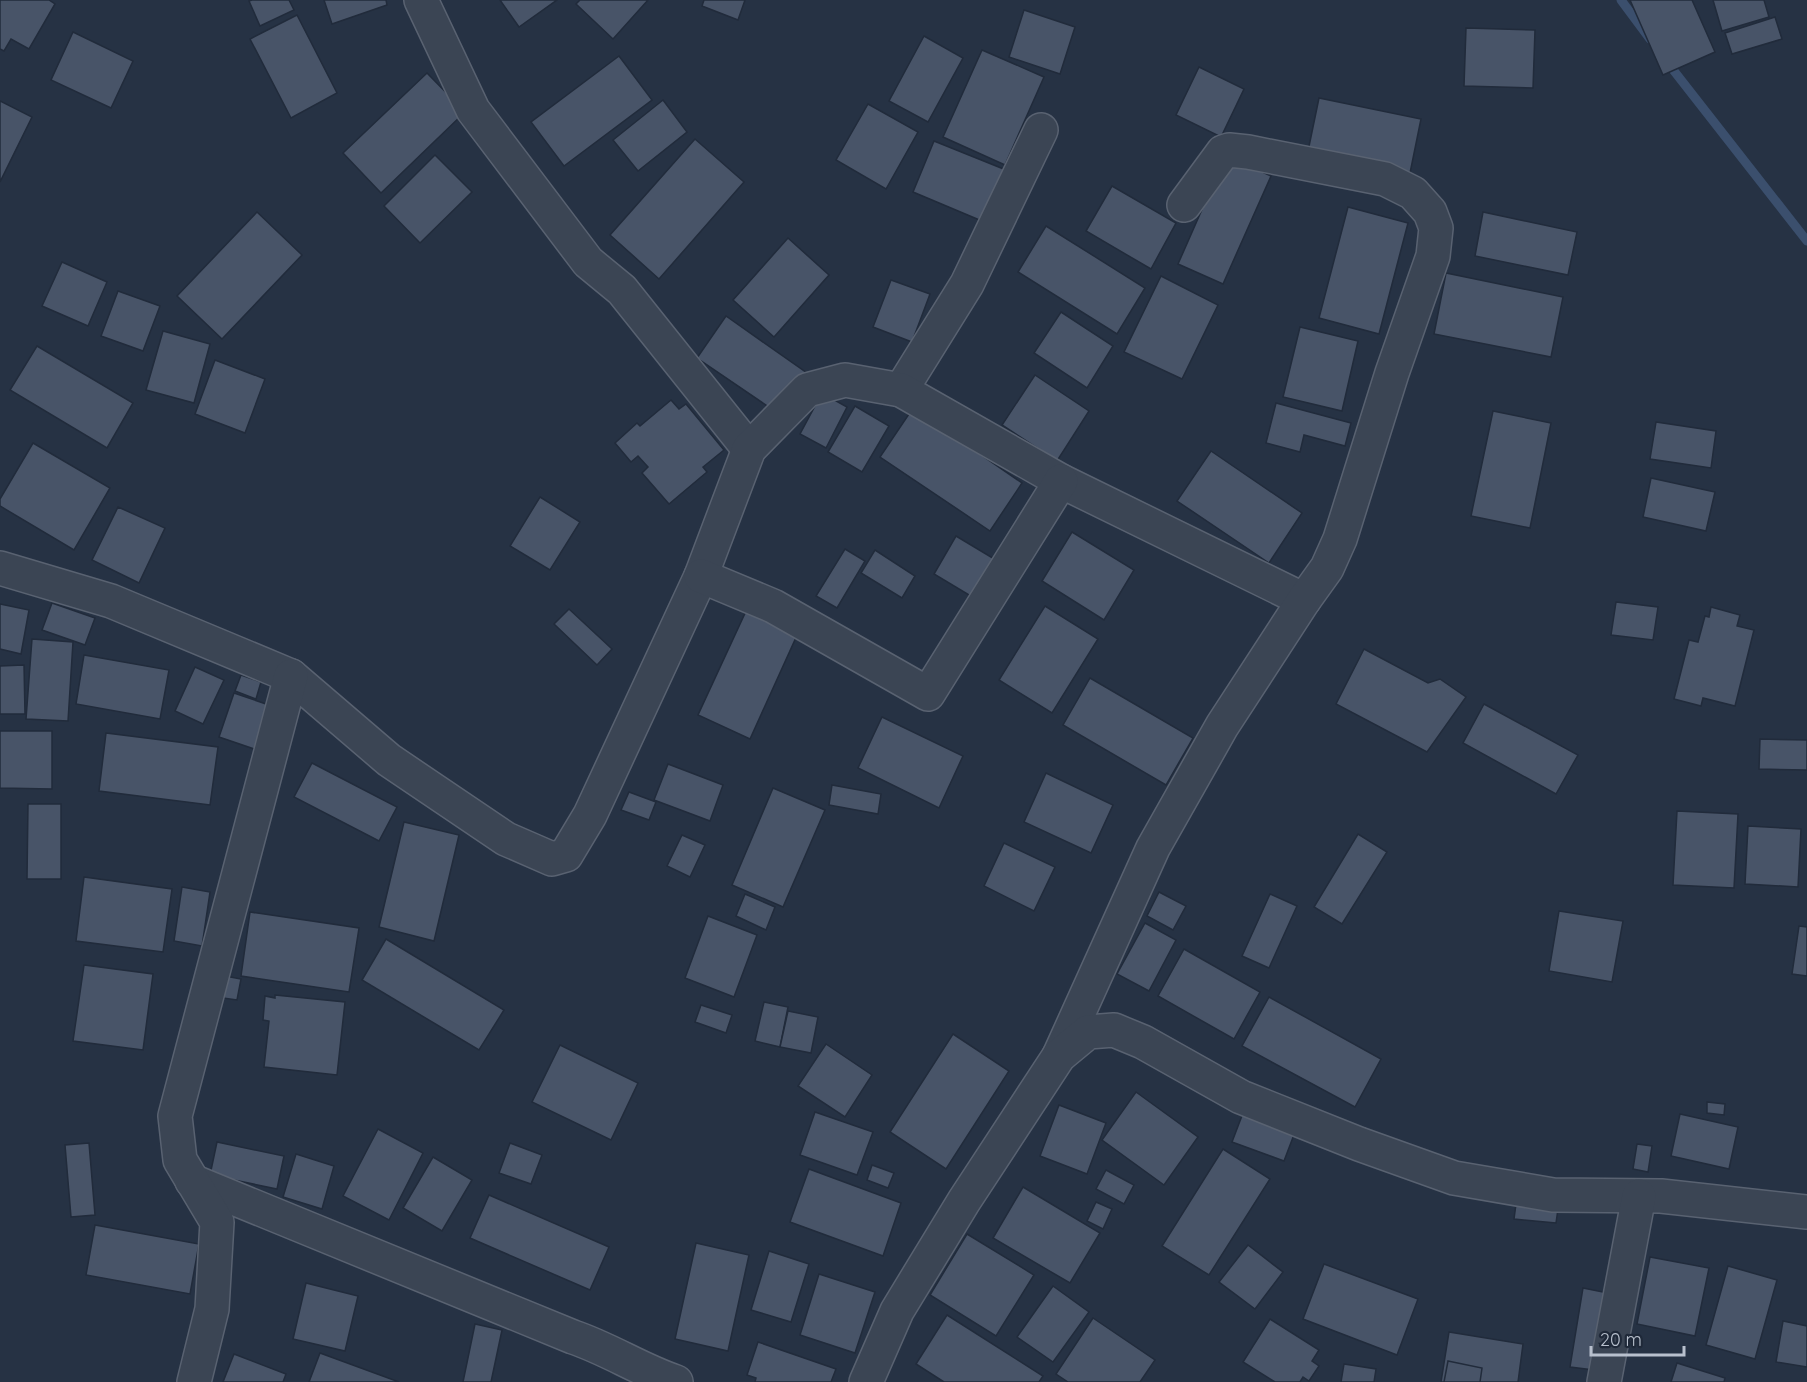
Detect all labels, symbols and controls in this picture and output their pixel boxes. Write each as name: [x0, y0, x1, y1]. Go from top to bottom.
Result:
scale bar: [1591, 1319, 1684, 1357]
text: 20 m: [1600, 1328, 1642, 1351]

